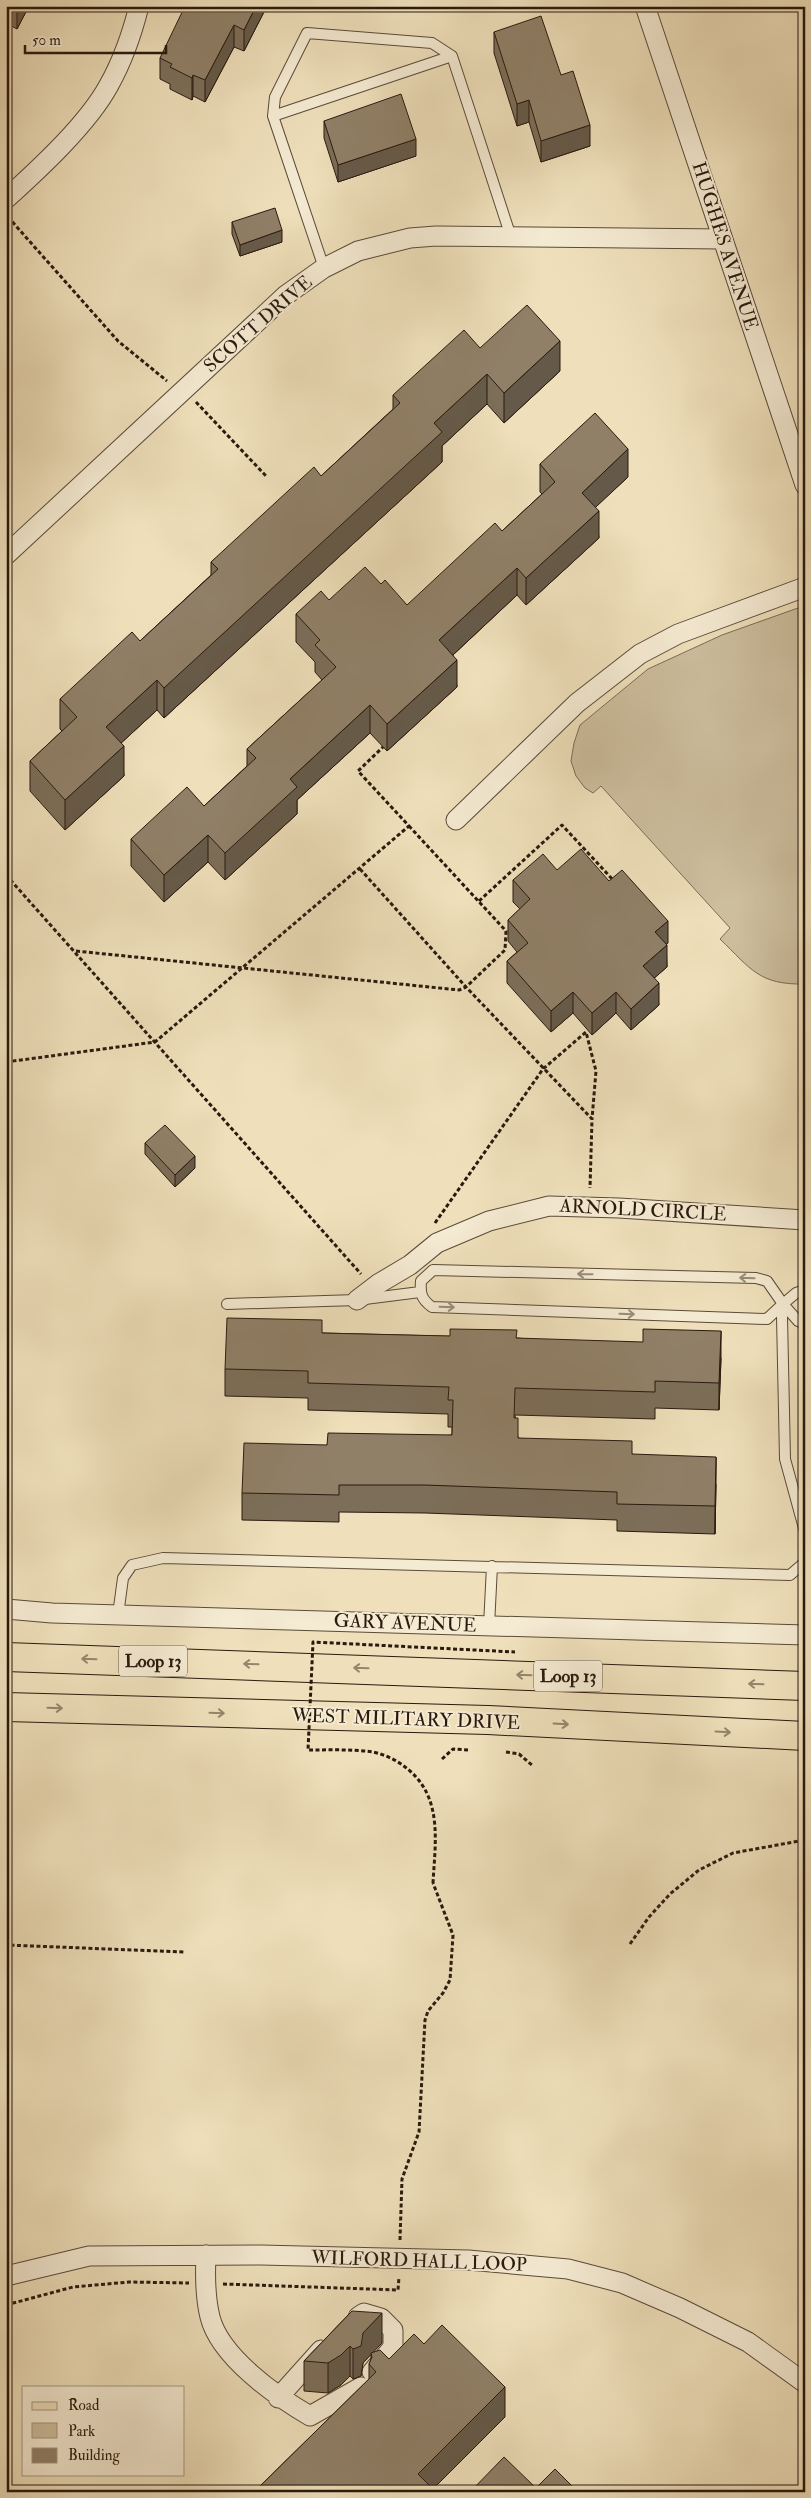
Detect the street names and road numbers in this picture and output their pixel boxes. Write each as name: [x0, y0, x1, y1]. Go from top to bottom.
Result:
street label: HUGHES AVENUE: [686, 159, 764, 334]
street label: SCOTT DRIVE: [199, 270, 317, 378]
street label: ARNOLD CIRCLE: [558, 1194, 727, 1226]
street label: GARY AVENUE: [333, 1609, 477, 1637]
road number: Loop 13: [119, 1645, 187, 1676]
road number: Loop 13: [534, 1660, 602, 1692]
street label: WEST MILITARY DRIVE: [290, 1703, 521, 1735]
street label: WILFORD HALL LOOP: [310, 2245, 527, 2277]

